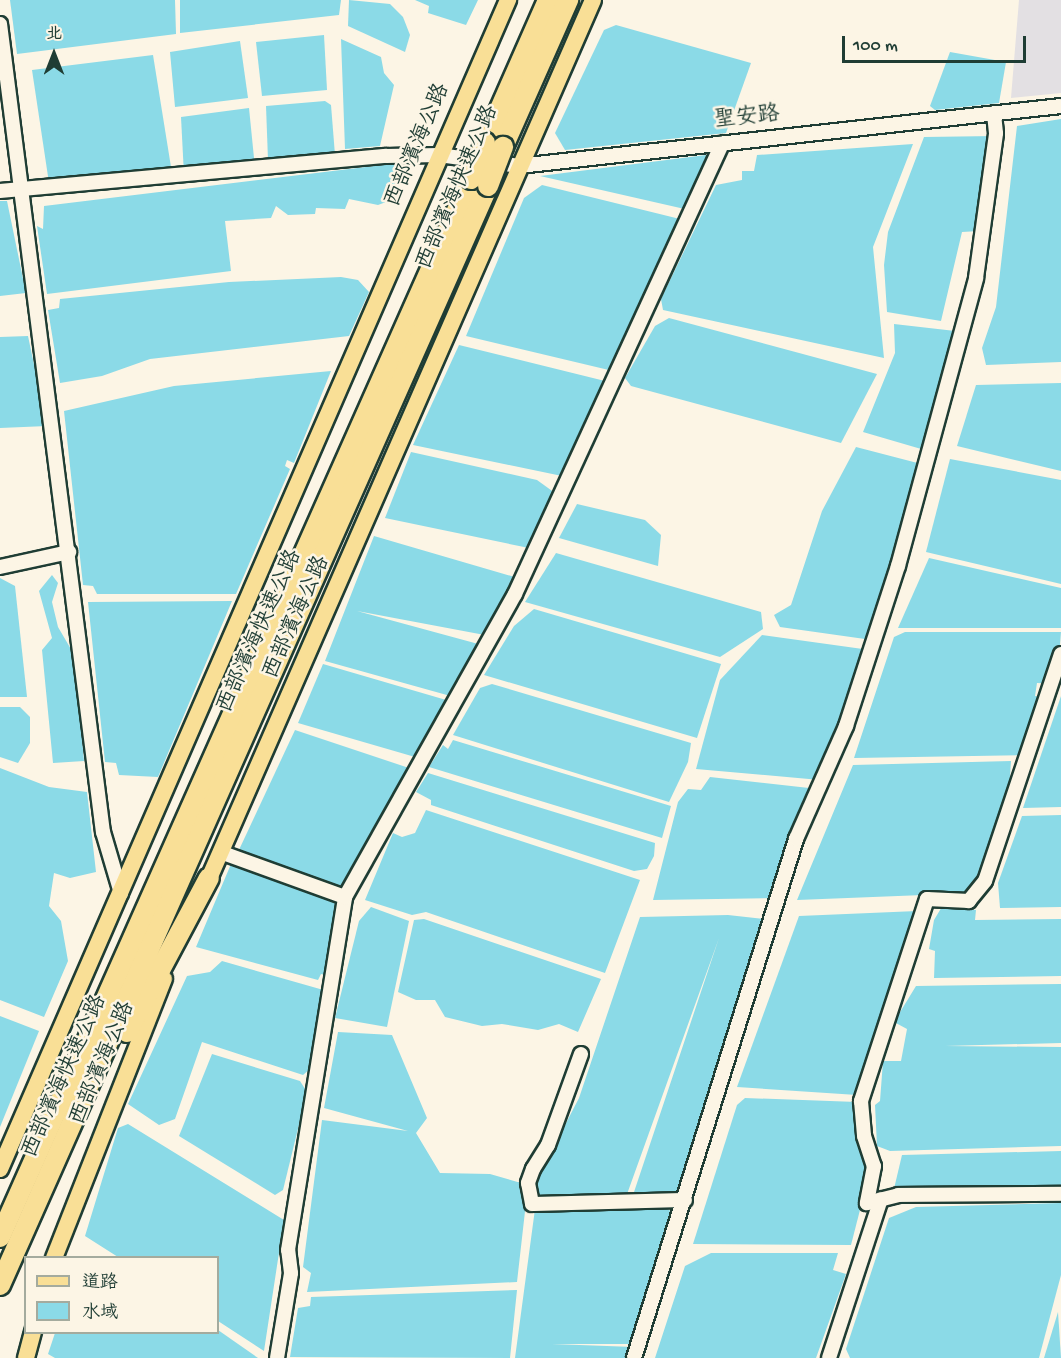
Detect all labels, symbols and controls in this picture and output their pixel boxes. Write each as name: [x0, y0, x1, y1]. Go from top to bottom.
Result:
north arrow: [24, 24, 84, 84]
scale bar: [845, 24, 1030, 62]
text: 北: [46, 26, 62, 45]
text: 100 m: [853, 36, 898, 57]
street label: 西部濱海公路: [381, 80, 457, 212]
street label: 西部濱海快速公路: [412, 102, 506, 274]
street label: 聖安路: [713, 102, 781, 136]
street label: 西部濱海快速公路: [213, 546, 309, 718]
street label: 西部濱海公路: [259, 552, 337, 684]
street label: 西部濱海快速公路: [18, 991, 114, 1163]
street label: 西部濱海公路: [66, 998, 142, 1130]
legend: [24, 1256, 219, 1334]
text: 道路: [82, 1273, 118, 1294]
text: 水域: [82, 1303, 118, 1324]

